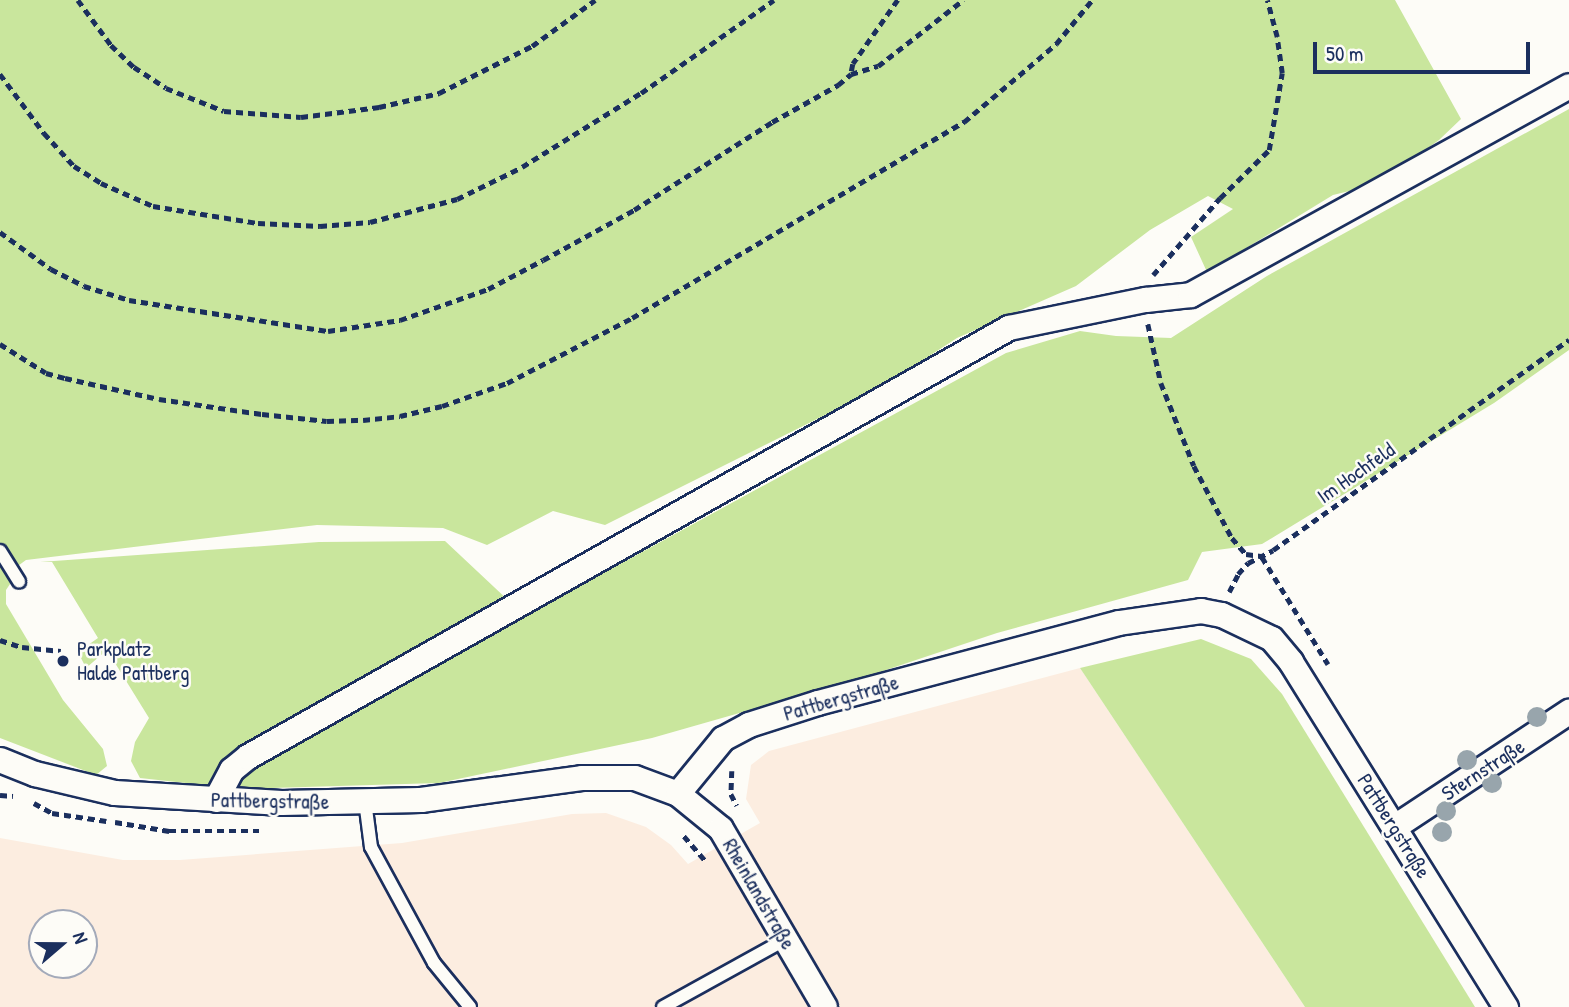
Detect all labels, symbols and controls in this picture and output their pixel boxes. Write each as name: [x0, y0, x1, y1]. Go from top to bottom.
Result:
scale bar: [1317, 28, 1534, 72]
text: 50 m: [1326, 39, 1363, 68]
street label: Im Hochfeld: [1312, 437, 1400, 509]
place label: Parkplatz Halde Pattberg: [77, 636, 189, 686]
marker: Parkplatz Halde Pattberg: [55, 653, 71, 669]
street label: Pattbergstraße: [781, 670, 901, 726]
street label: Sternstraße: [1437, 734, 1529, 806]
street label: Pattbergstraße: [1352, 769, 1436, 883]
street label: Pattbergstraße: [211, 787, 329, 815]
street label: Rheinlandstraße: [717, 834, 801, 954]
north arrow: [28, 909, 98, 979]
text: N: [67, 928, 95, 947]

